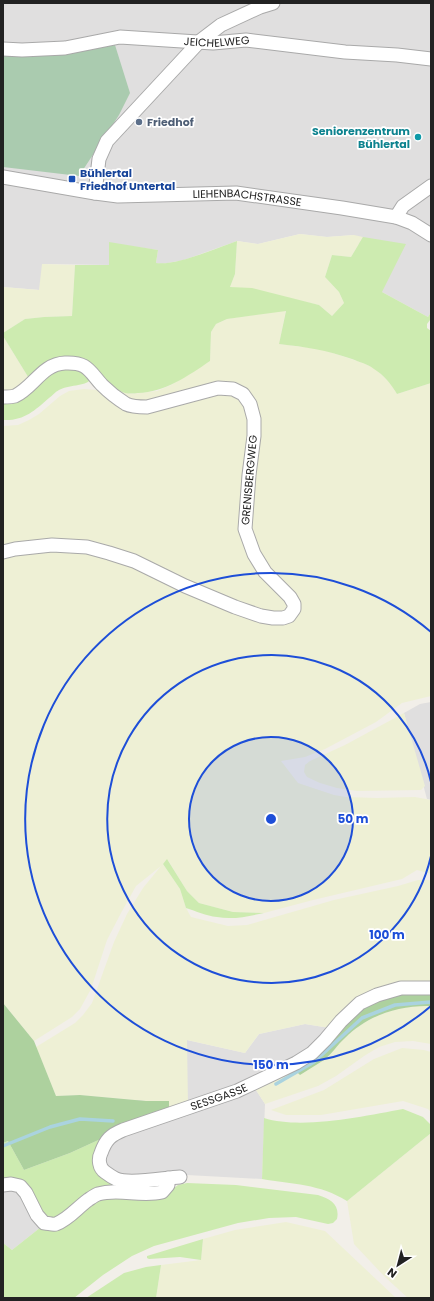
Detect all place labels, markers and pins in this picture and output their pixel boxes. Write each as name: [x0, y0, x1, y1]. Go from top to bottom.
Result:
place label: Friedhof: [147, 114, 194, 130]
marker: Friedhof: [134, 117, 144, 127]
place label: Seniorenzentrum Bühlertal: [312, 123, 410, 152]
marker: Seniorenzentrum Bühlertal: [413, 132, 423, 142]
place label: Bühlertal Friedhof Untertal: [80, 165, 175, 194]
marker: Bühlertal Friedhof Untertal: [67, 174, 77, 184]
centre of rings: [264, 812, 278, 826]

